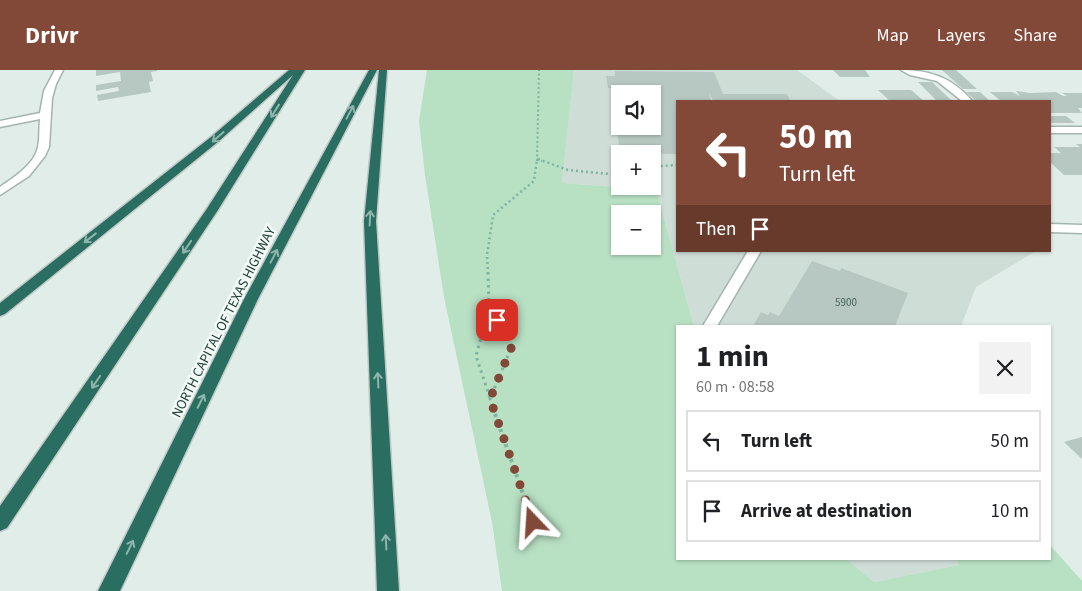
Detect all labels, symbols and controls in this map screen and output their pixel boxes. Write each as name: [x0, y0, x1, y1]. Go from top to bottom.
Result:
text: Drivr: [25, 18, 79, 53]
text: Map: [877, 23, 909, 48]
text: Layers: [937, 23, 986, 48]
text: Share: [1014, 23, 1057, 48]
map controls: [611, 85, 661, 255]
button: sound: [611, 85, 661, 135]
one-way arrow: [270, 104, 280, 118]
one-way arrow: [345, 105, 355, 120]
text: 50 m: [779, 112, 853, 162]
icon: left: [696, 120, 761, 185]
one-way arrow: [211, 131, 224, 143]
button: +: [611, 145, 661, 195]
text: Turn left: [779, 158, 855, 190]
button: −: [611, 205, 661, 255]
one-way arrow: [366, 210, 375, 226]
icon: arrive: [746, 215, 774, 243]
text: Then: [696, 216, 736, 243]
street label: NORTH CAPITAL OF TEXAS HIGHWAY: [167, 223, 281, 421]
one-way arrow: [84, 232, 97, 243]
one-way arrow: [182, 240, 192, 254]
one-way arrow: [269, 248, 279, 263]
house number: 5900: [835, 295, 857, 310]
pin: [476, 299, 518, 341]
icon: arrive: [483, 306, 511, 334]
text: 1 min: [696, 335, 769, 378]
button: close: [979, 342, 1031, 394]
one-way arrow: [374, 372, 383, 388]
one-way arrow: [90, 375, 101, 389]
text: 60 m · 08:58: [696, 376, 775, 398]
one-way arrow: [197, 394, 206, 409]
icon: left: [698, 427, 726, 455]
text: Turn left: [741, 428, 812, 455]
text: 50 m: [991, 428, 1029, 455]
position arrow: [506, 495, 558, 547]
icon: arrive: [698, 497, 726, 525]
text: Arrive at destination: [741, 498, 912, 525]
text: 10 m: [991, 498, 1029, 525]
one-way arrow: [381, 535, 390, 551]
one-way arrow: [126, 540, 135, 555]

